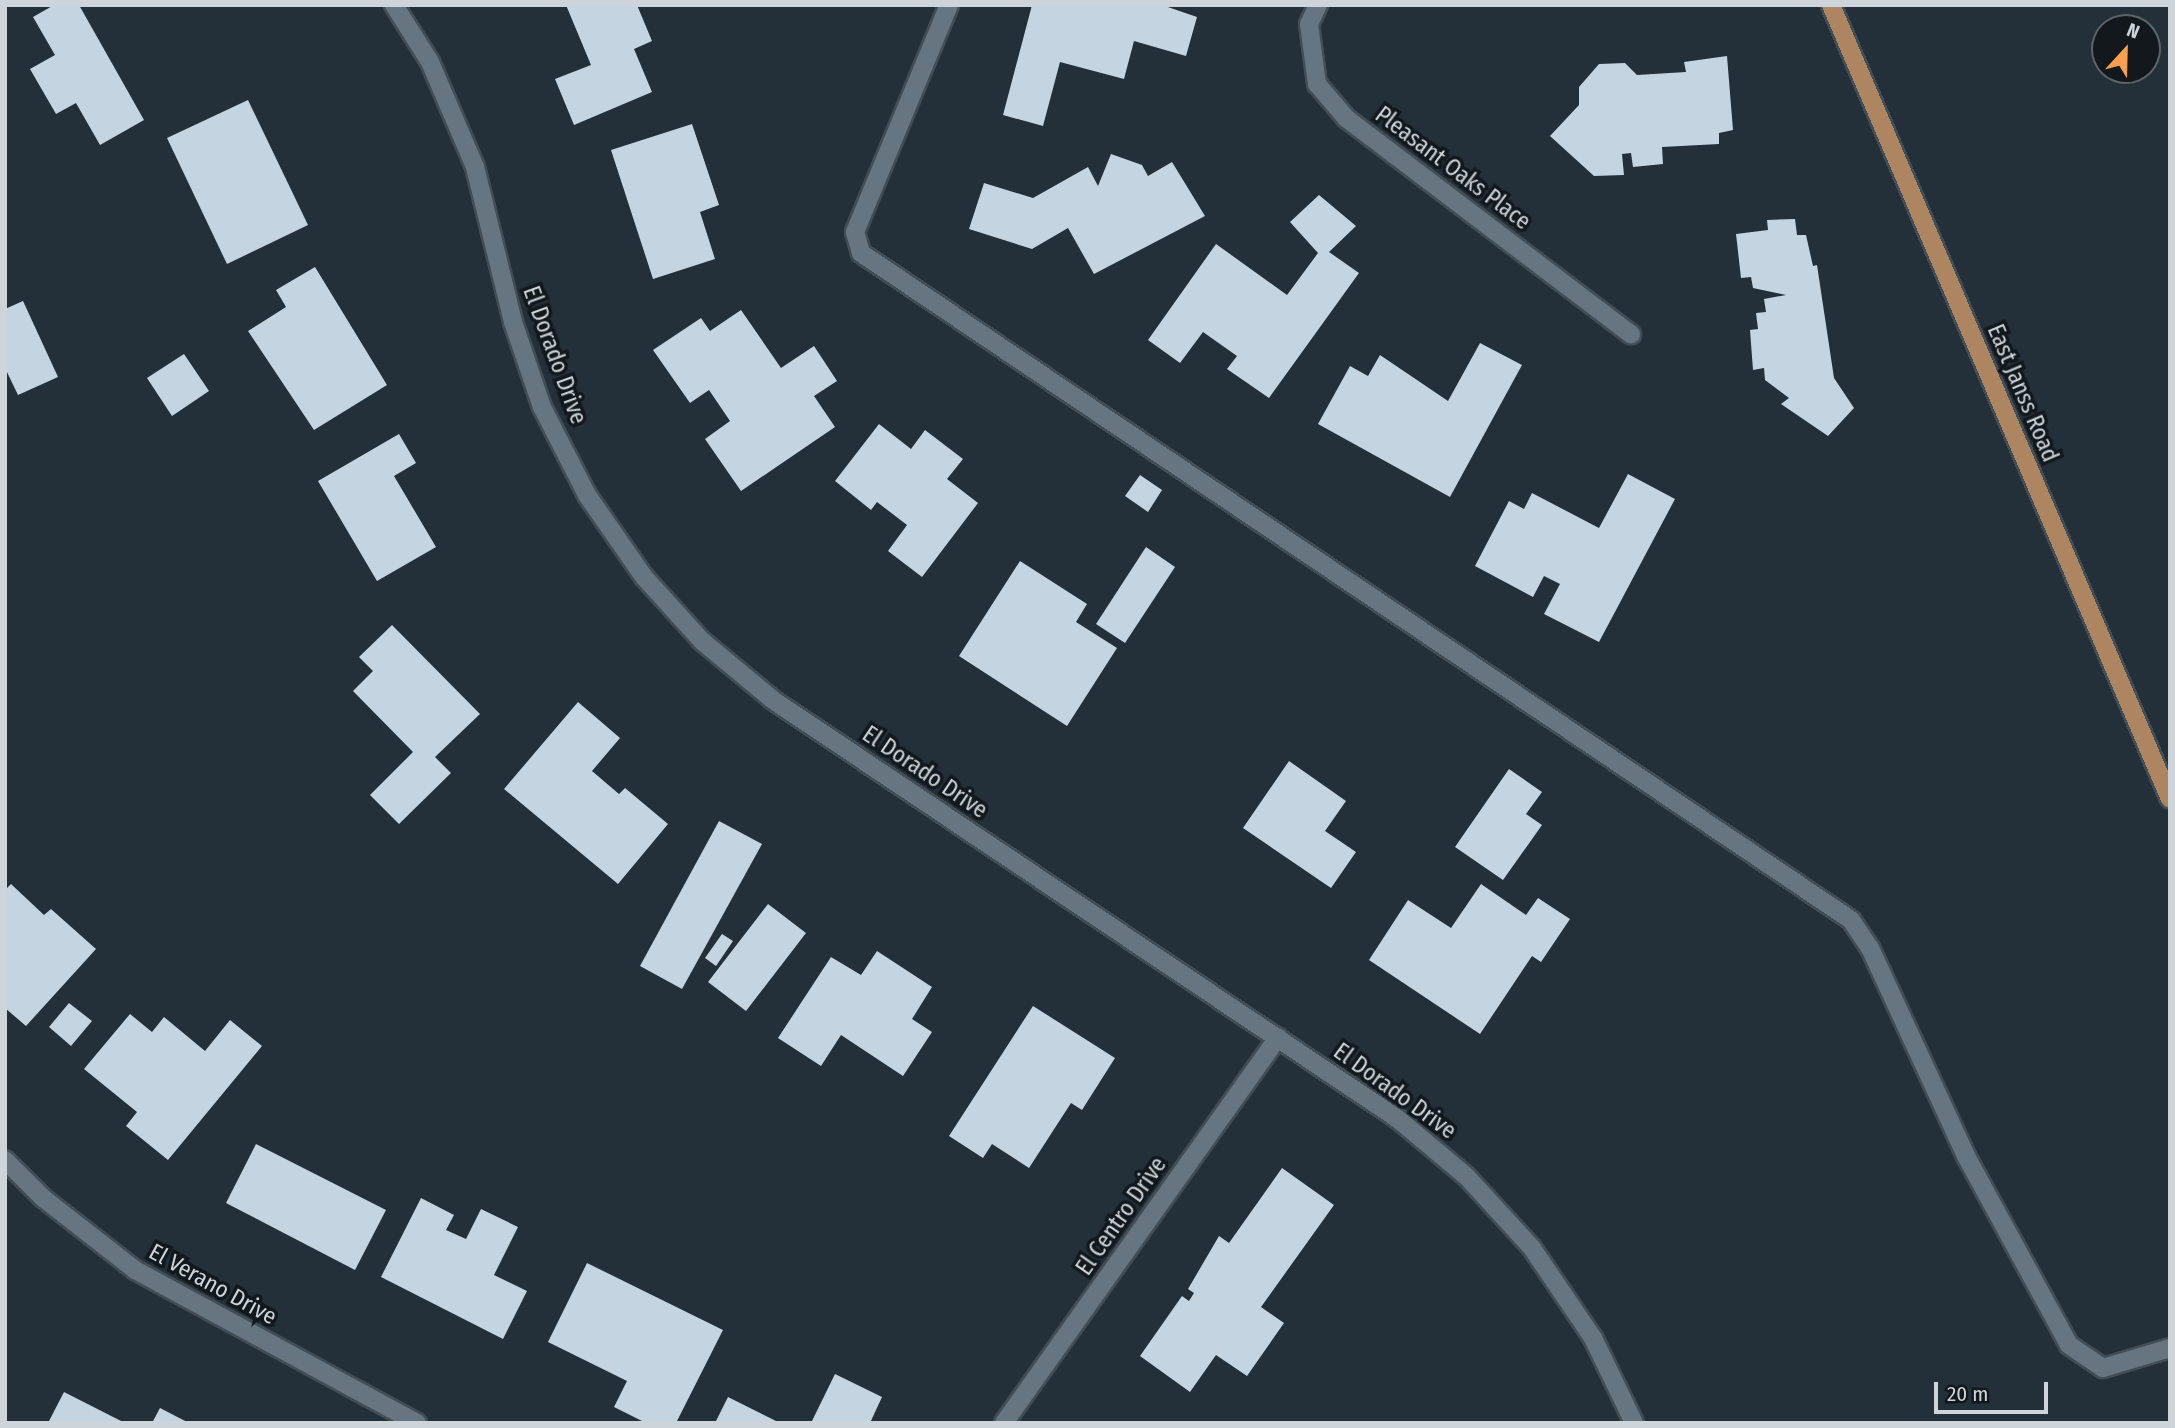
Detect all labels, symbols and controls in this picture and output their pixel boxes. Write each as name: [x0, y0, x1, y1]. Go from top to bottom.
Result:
north arrow: [2091, 14, 2161, 84]
text: N: [2124, 18, 2143, 44]
street label: Pleasant Oaks Place: [1370, 101, 1536, 235]
street label: El Dorado Drive: [517, 282, 593, 428]
street label: East Janss Road: [1982, 320, 2064, 466]
street label: El Dorado Drive: [857, 720, 993, 824]
street label: El Dorado Drive: [1328, 1037, 1462, 1145]
street label: El Centro Drive: [1070, 1152, 1172, 1280]
street label: El Verano Drive: [144, 1238, 282, 1330]
scale bar: [1937, 1368, 2051, 1412]
text: 20 m: [1947, 1381, 1988, 1407]

